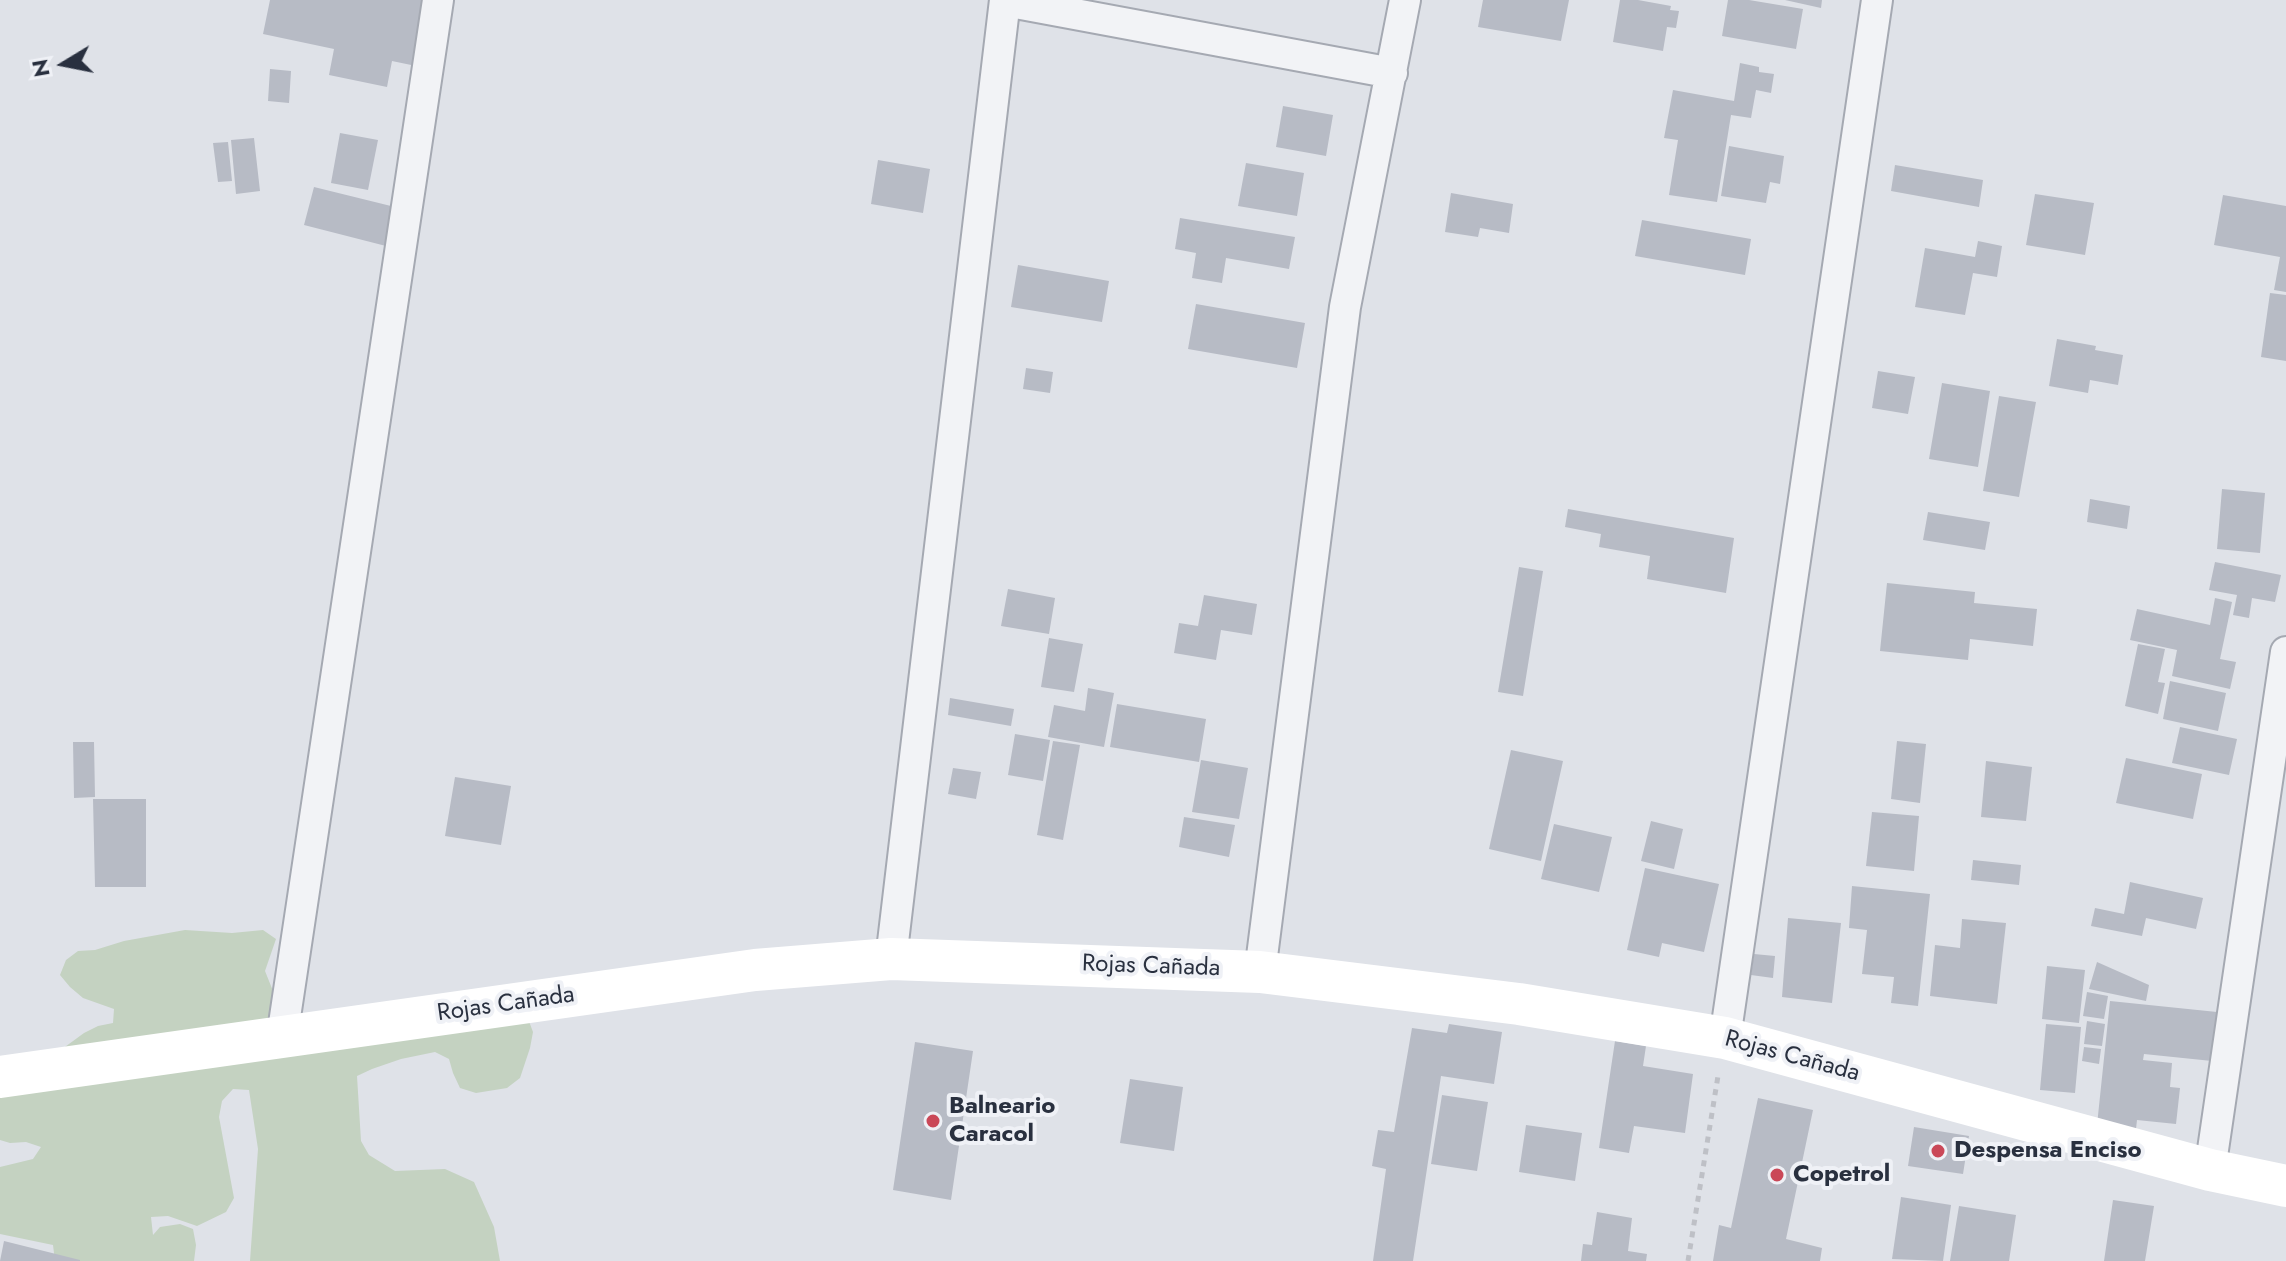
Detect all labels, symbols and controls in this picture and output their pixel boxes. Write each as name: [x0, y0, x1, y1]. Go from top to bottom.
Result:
north arrow: [24, 24, 104, 104]
text: N: [23, 57, 58, 80]
street label: Rojas Cañada: [1081, 950, 1221, 984]
street label: Rojas Cañada: [436, 981, 576, 1029]
street label: Rojas Cañada: [1721, 1025, 1863, 1089]
place label: Balneario Caracol: [949, 1093, 1055, 1149]
marker: Balneario Caracol: [924, 1112, 942, 1130]
place label: Despensa Enciso: [1954, 1137, 2142, 1165]
marker: Despensa Enciso: [1929, 1142, 1947, 1160]
place label: Copetrol: [1793, 1161, 1890, 1189]
marker: Copetrol: [1768, 1166, 1786, 1184]

